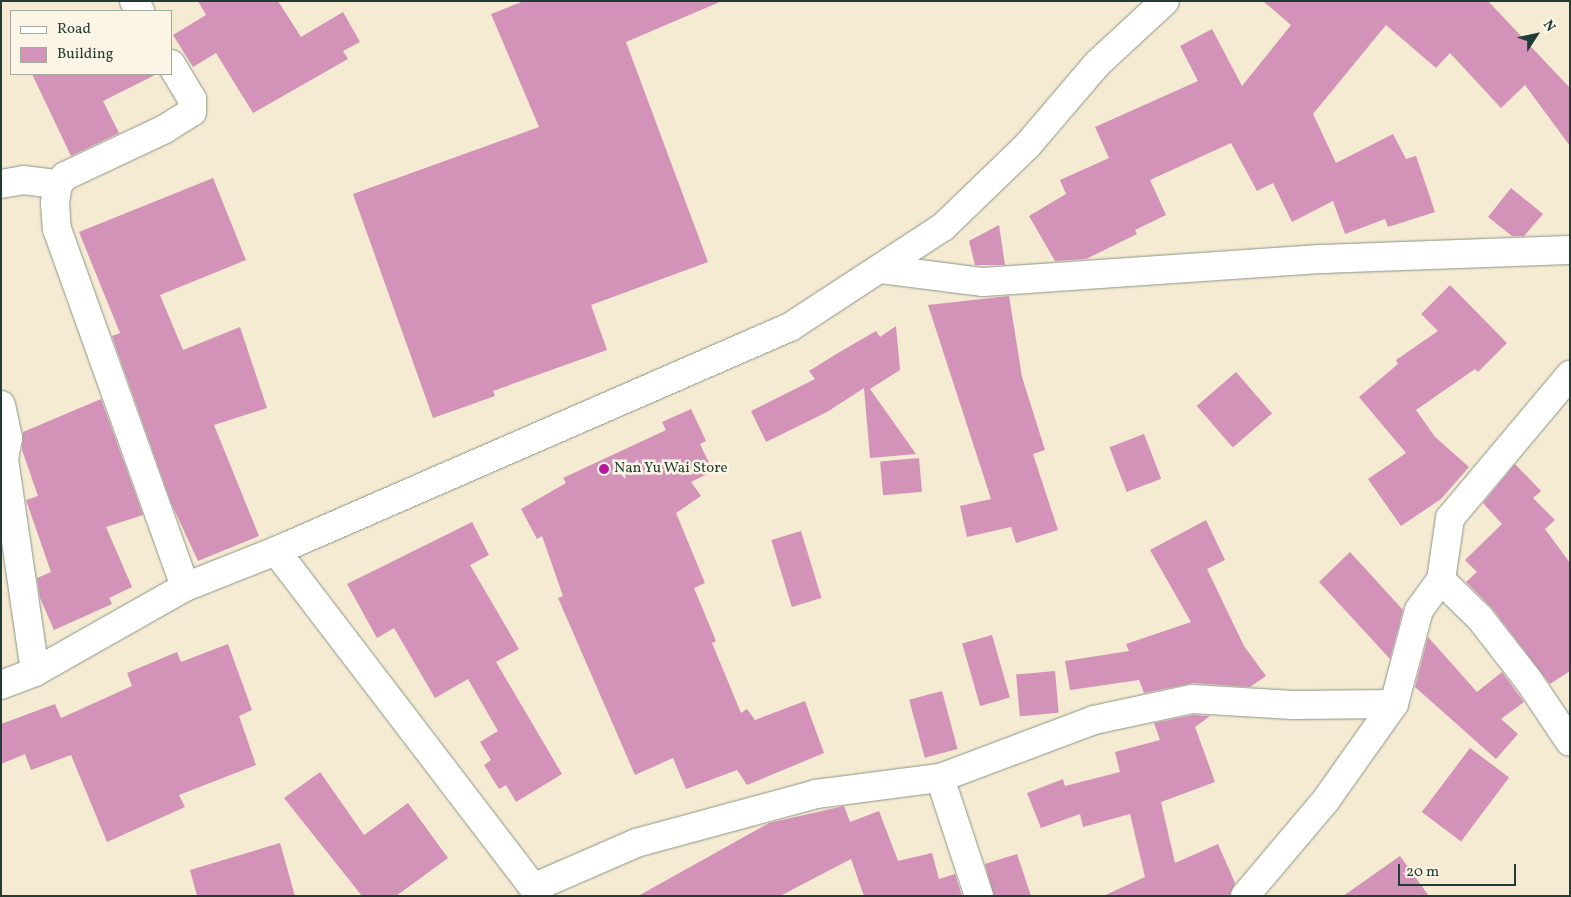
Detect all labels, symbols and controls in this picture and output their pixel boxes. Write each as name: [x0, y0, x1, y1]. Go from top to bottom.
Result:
legend: [10, 10, 172, 75]
north arrow: [1511, 10, 1561, 60]
text: N: [1538, 16, 1559, 36]
text: Road: [57, 19, 91, 40]
text: Building: [57, 44, 113, 65]
place label: Nan Yu Wai Store: [614, 460, 728, 478]
marker: Nan Yu Wai Store: [598, 463, 610, 475]
scale bar: [1401, 854, 1518, 886]
text: 20 m: [1406, 862, 1439, 883]

